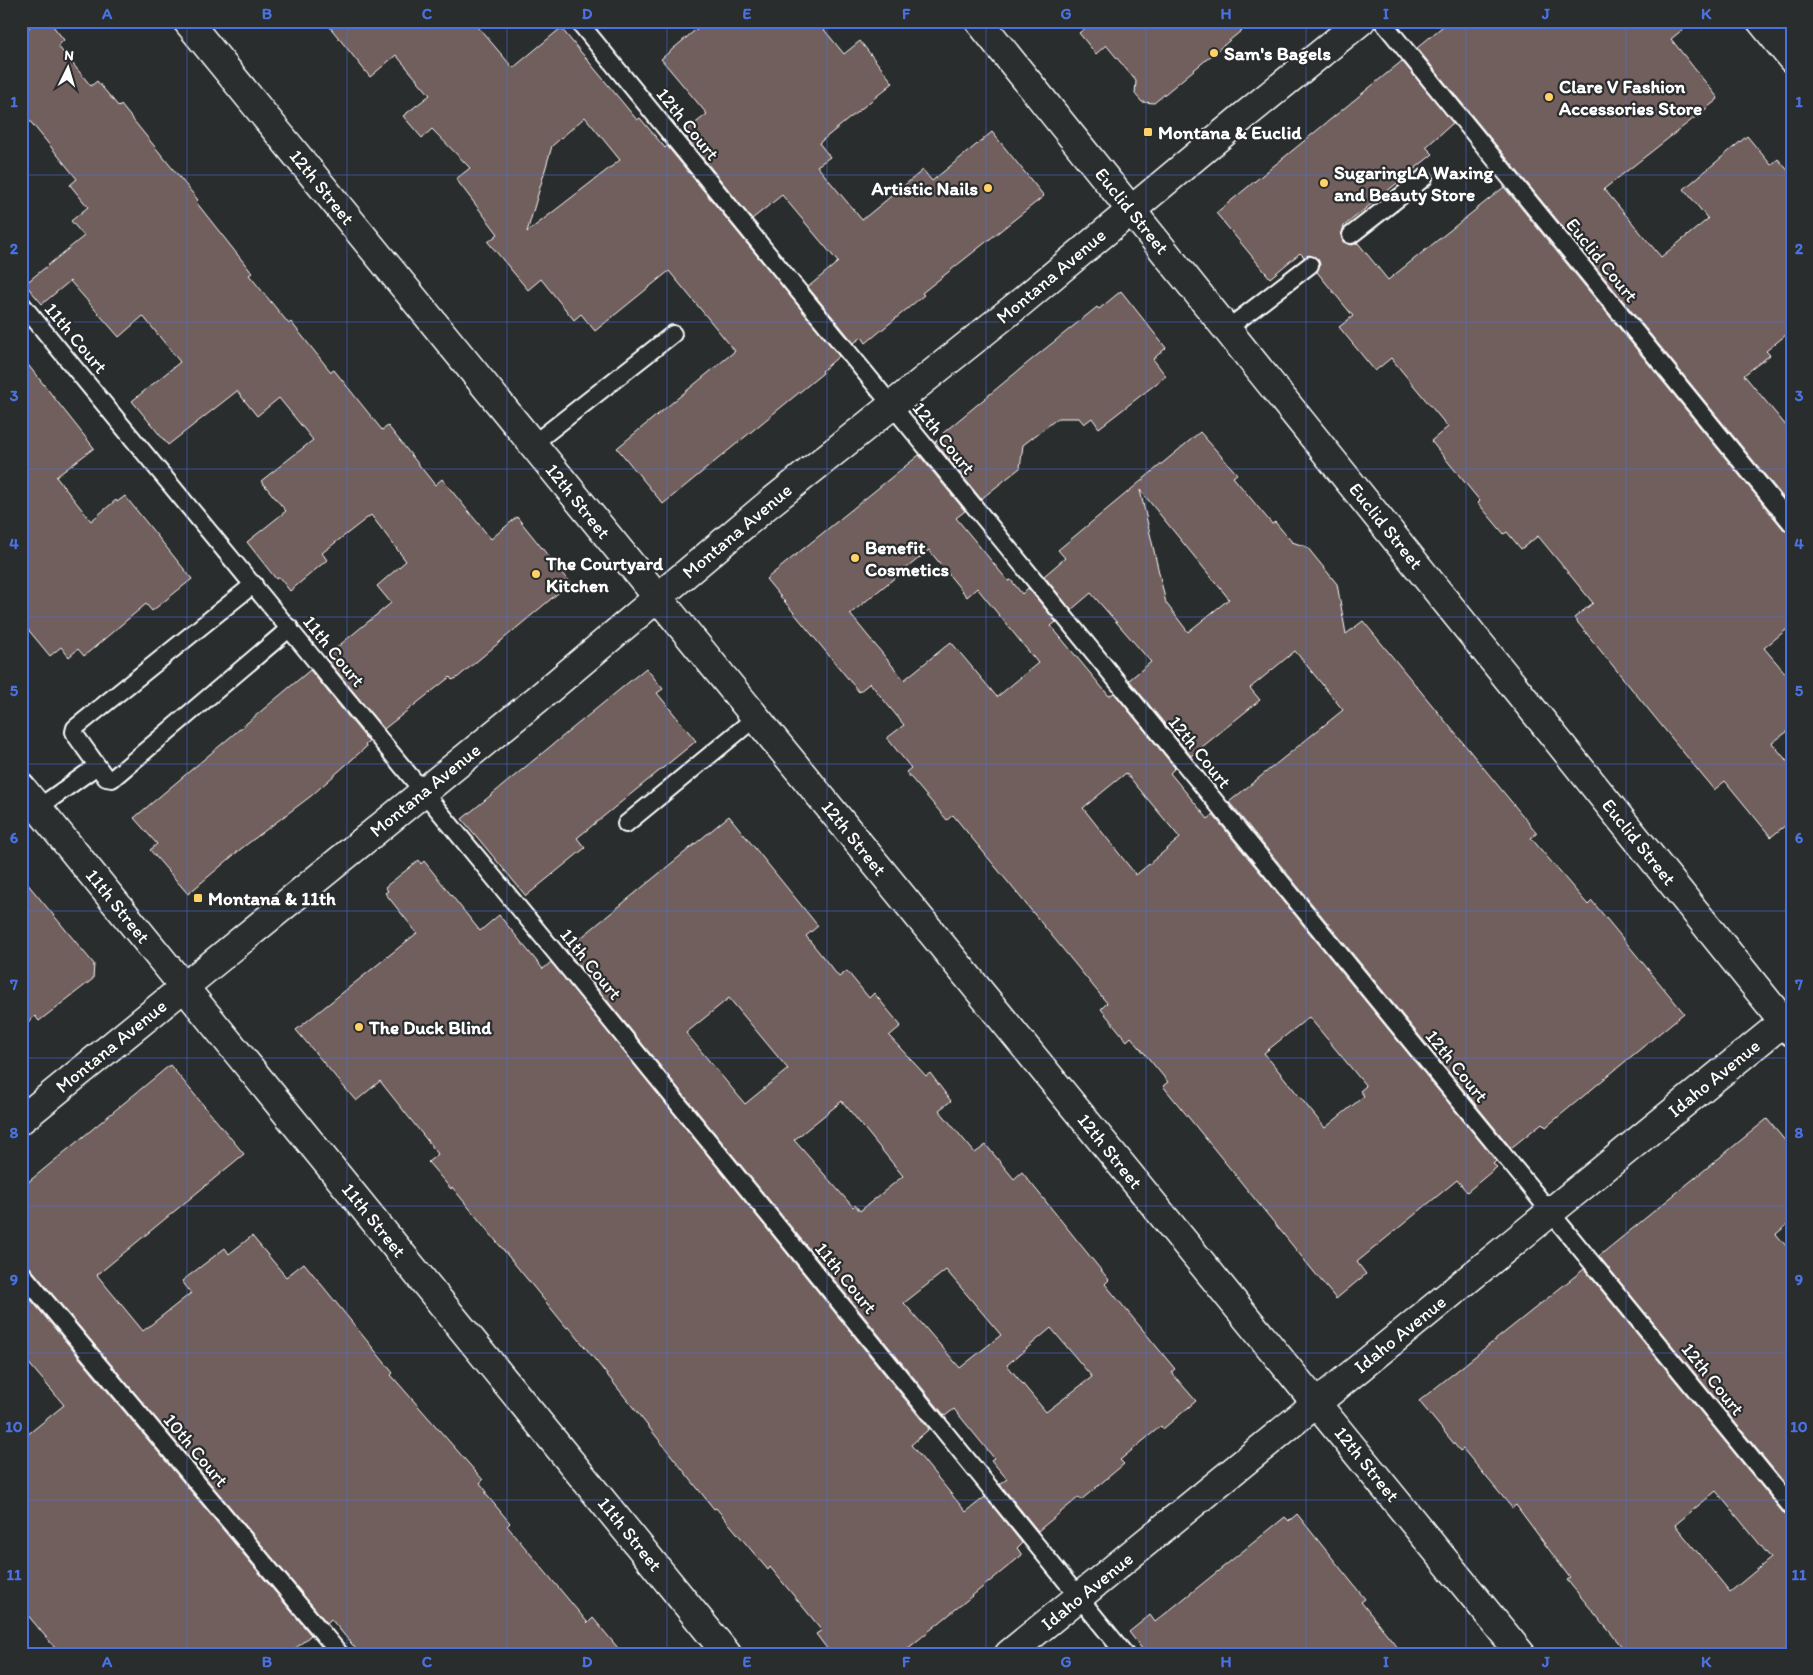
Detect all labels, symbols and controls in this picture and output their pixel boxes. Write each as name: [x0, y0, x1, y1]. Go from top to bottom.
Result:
text: A: [101, 4, 113, 23]
text: B: [262, 4, 273, 23]
text: C: [422, 4, 433, 23]
text: D: [582, 4, 593, 23]
text: E: [743, 4, 752, 23]
text: F: [902, 4, 911, 23]
text: G: [1060, 4, 1072, 23]
text: H: [1220, 4, 1232, 23]
text: I: [1383, 4, 1389, 23]
text: J: [1541, 4, 1550, 23]
text: K: [1701, 4, 1712, 23]
north arrow: [42, 42, 92, 92]
place label: Sam's Bagels: [1224, 42, 1331, 65]
text: N: [64, 47, 75, 64]
marker: Sam's Bagels: [1208, 47, 1220, 59]
place label: Clare V Fashion Accessories Store: [1558, 75, 1702, 120]
street label: 12th Court: [652, 83, 724, 165]
marker: Clare V Fashion Accessories Store: [1543, 91, 1555, 103]
text: 1: [10, 92, 18, 111]
text: 1: [1795, 92, 1803, 111]
place label: Montana & Euclid: [1158, 121, 1302, 144]
marker: Montana & Euclid: [1142, 126, 1154, 138]
street label: 12th Street: [285, 145, 359, 229]
place label: SugaringLA Waxing and Beauty Store: [1334, 161, 1495, 206]
street label: Euclid Street: [1090, 163, 1174, 259]
place label: Artistic Nails: [870, 177, 979, 200]
marker: SugaringLA Waxing and Beauty Store: [1318, 177, 1330, 189]
marker: Artistic Nails: [982, 182, 994, 194]
street label: Euclid Court: [1561, 213, 1643, 307]
street label: Montana Avenue: [991, 223, 1111, 329]
text: 2: [10, 239, 19, 258]
text: 2: [1795, 239, 1804, 258]
street label: 11th Court: [40, 298, 112, 378]
text: 3: [10, 386, 19, 405]
text: 3: [1795, 386, 1804, 405]
street label: 12th Court: [908, 397, 980, 479]
street label: 12th Street: [541, 459, 615, 543]
street label: Montana Avenue: [677, 478, 797, 584]
street label: Euclid Street: [1344, 478, 1428, 574]
text: 4: [9, 534, 19, 553]
text: 4: [1794, 534, 1804, 553]
place label: Benefit Cosmetics: [865, 536, 950, 581]
place label: The Courtyard Kitchen: [545, 552, 664, 597]
marker: Benefit Cosmetics: [849, 552, 861, 564]
marker: The Courtyard Kitchen: [530, 568, 542, 580]
street label: 11th Court: [298, 610, 370, 692]
text: 5: [10, 681, 19, 700]
text: 5: [1795, 681, 1804, 700]
street label: 12th Court: [1164, 711, 1236, 793]
street label: Montana Avenue: [365, 738, 485, 842]
street label: Euclid Street: [1597, 794, 1681, 890]
street label: 12th Street: [817, 796, 891, 880]
text: 6: [10, 828, 19, 847]
text: 6: [1795, 828, 1804, 847]
street label: 11th Street: [81, 864, 155, 948]
place label: Montana & 11th: [208, 887, 336, 910]
marker: Montana & 11th: [192, 892, 204, 904]
street label: 11th Court: [555, 923, 627, 1005]
text: 7: [9, 975, 18, 994]
text: 7: [1794, 975, 1803, 994]
street label: Montana Avenue: [51, 994, 171, 1098]
place label: The Duck Blind: [368, 1016, 492, 1039]
marker: The Duck Blind: [353, 1021, 365, 1033]
street label: 12th Court: [1421, 1025, 1493, 1107]
street label: Idaho Avenue: [1663, 1034, 1765, 1122]
street label: 12th Street: [1073, 1109, 1147, 1193]
text: 8: [10, 1123, 19, 1142]
text: 8: [1795, 1123, 1804, 1142]
street label: 11th Street: [337, 1178, 411, 1262]
street label: 11th Court: [810, 1237, 882, 1319]
text: 9: [10, 1270, 18, 1289]
text: 9: [1795, 1270, 1803, 1289]
street label: Idaho Avenue: [1349, 1290, 1451, 1378]
street label: 12th Court: [1677, 1338, 1749, 1420]
street label: 10th Court: [159, 1409, 233, 1491]
text: 10: [5, 1417, 23, 1436]
text: 10: [1790, 1417, 1808, 1436]
street label: 12th Street: [1330, 1422, 1404, 1506]
street label: 11th Street: [593, 1492, 667, 1576]
street label: Idaho Avenue: [1036, 1547, 1138, 1635]
text: 11: [7, 1565, 22, 1584]
text: 11: [1792, 1565, 1807, 1584]
text: A: [101, 1652, 113, 1671]
text: B: [262, 1652, 273, 1671]
text: C: [422, 1652, 433, 1671]
text: D: [582, 1652, 593, 1671]
text: E: [743, 1652, 752, 1671]
text: F: [902, 1652, 911, 1671]
text: G: [1060, 1652, 1072, 1671]
text: H: [1220, 1652, 1232, 1671]
text: I: [1383, 1652, 1389, 1671]
text: J: [1541, 1652, 1550, 1671]
text: K: [1701, 1652, 1712, 1671]

